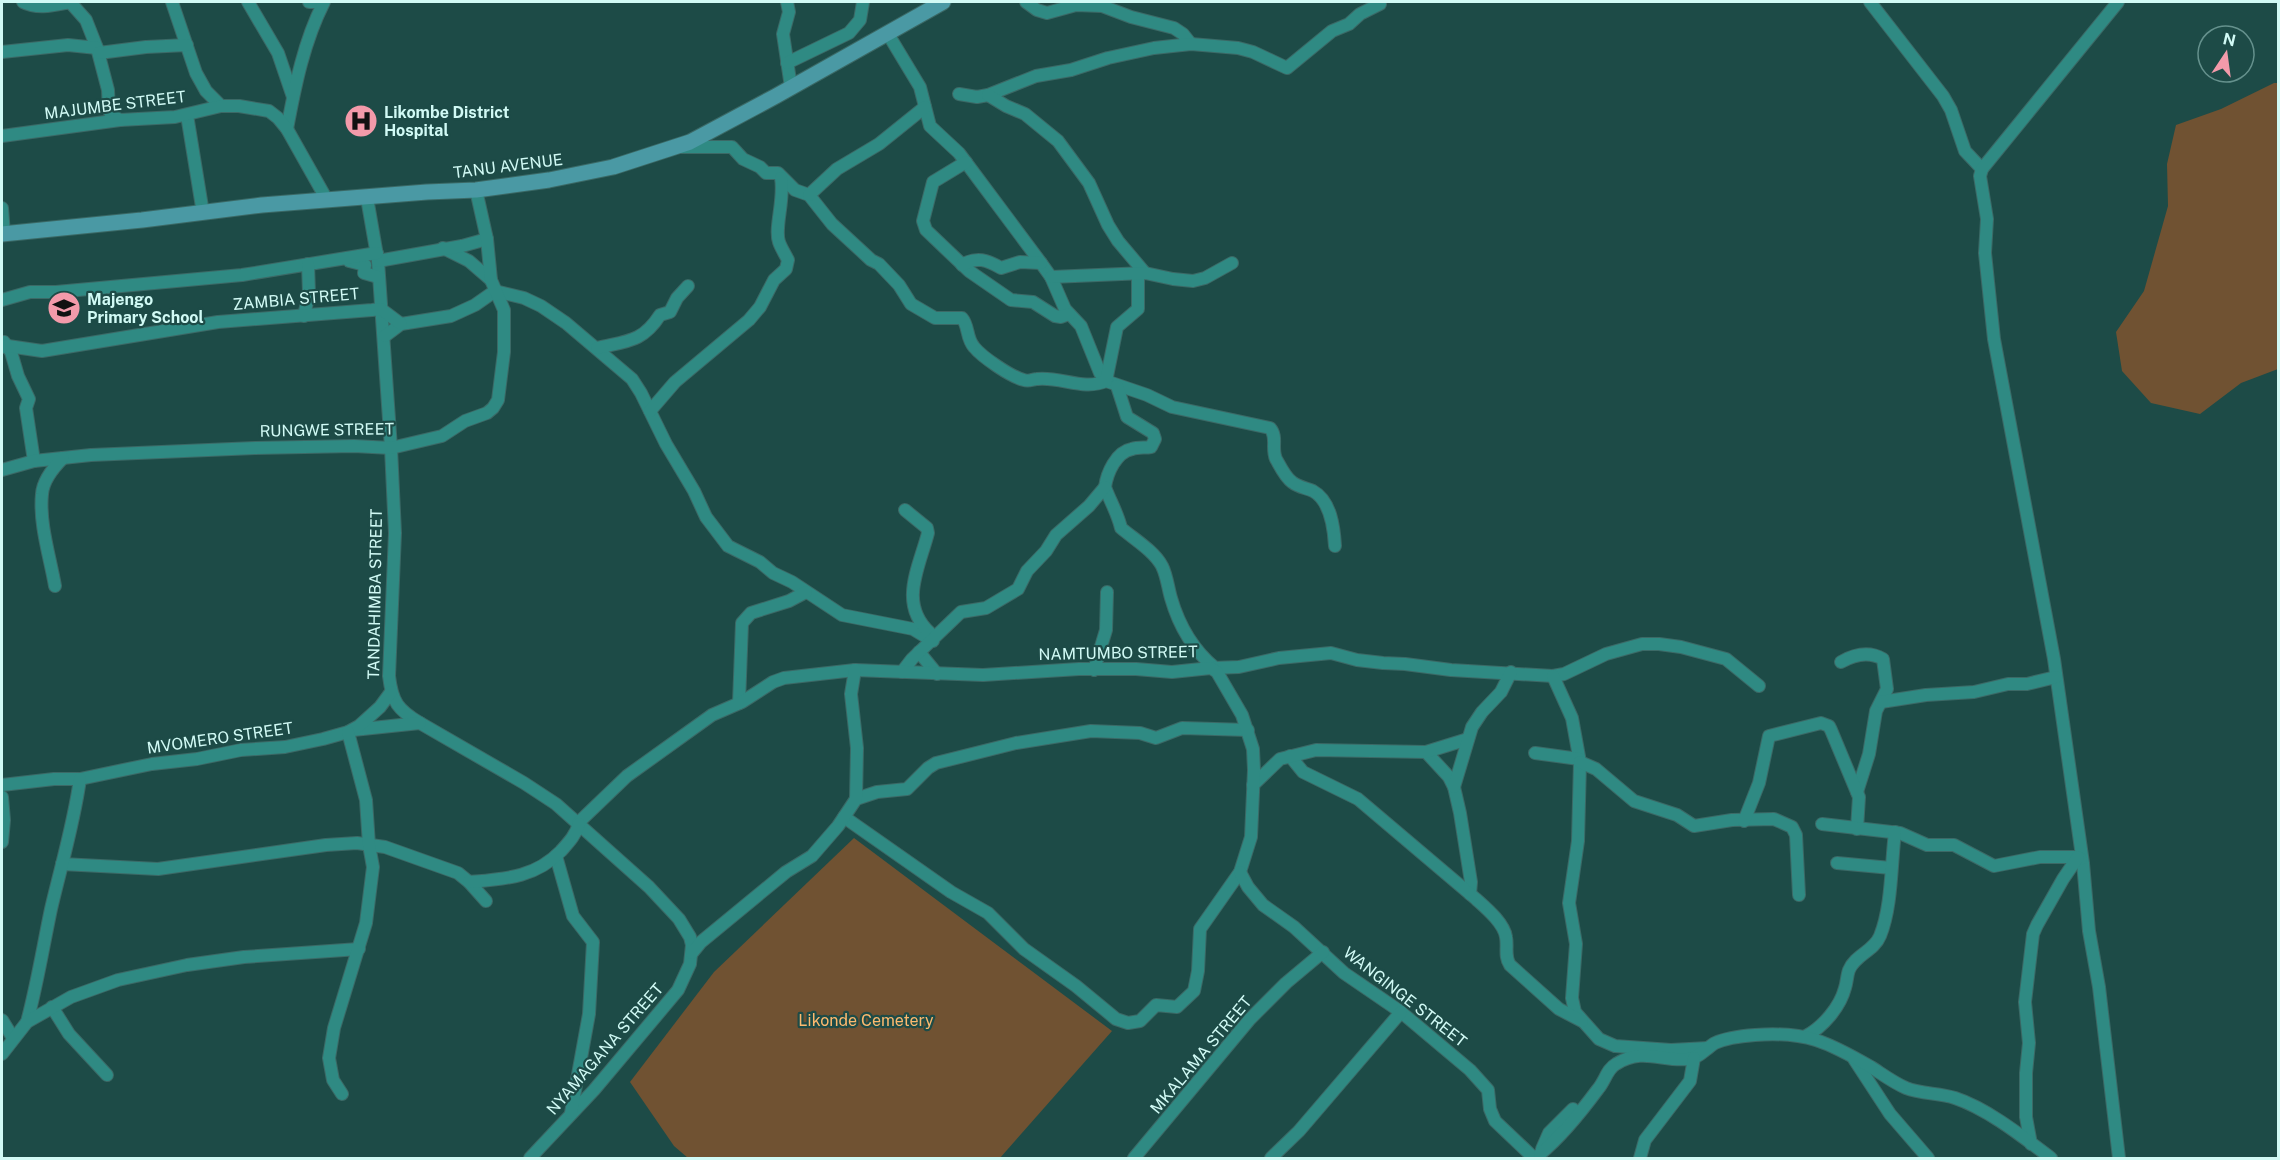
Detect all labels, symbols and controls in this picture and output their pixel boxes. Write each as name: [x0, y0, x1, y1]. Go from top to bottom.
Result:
north arrow: [2196, 24, 2256, 84]
text: N: [2221, 29, 2237, 51]
street label: MAJUMBE STREET: [43, 87, 187, 123]
hospital icon: Likombe District Hospital: [343, 103, 379, 139]
place label: Likombe District Hospital: [384, 103, 510, 140]
street label: TANU AVENUE: [452, 150, 564, 182]
street label: ZAMBIA STREET: [232, 284, 361, 314]
school or university icon: Majengo Primary School: [46, 290, 82, 326]
place label: Majengo Primary School: [87, 290, 204, 327]
street label: RUNGWE STREET: [260, 419, 395, 441]
street label: TANDAHIMBA STREET: [364, 508, 386, 680]
street label: NAMTUMBO STREET: [1038, 642, 1198, 664]
street label: MVOMERO STREET: [146, 718, 295, 758]
street label: WANGINGE STREET: [1340, 943, 1471, 1051]
street label: NYAMAGANA STREET: [543, 979, 668, 1119]
street label: MKALAMA STREET: [1146, 992, 1256, 1118]
park label: Likonde Cemetery: [798, 1011, 934, 1030]

